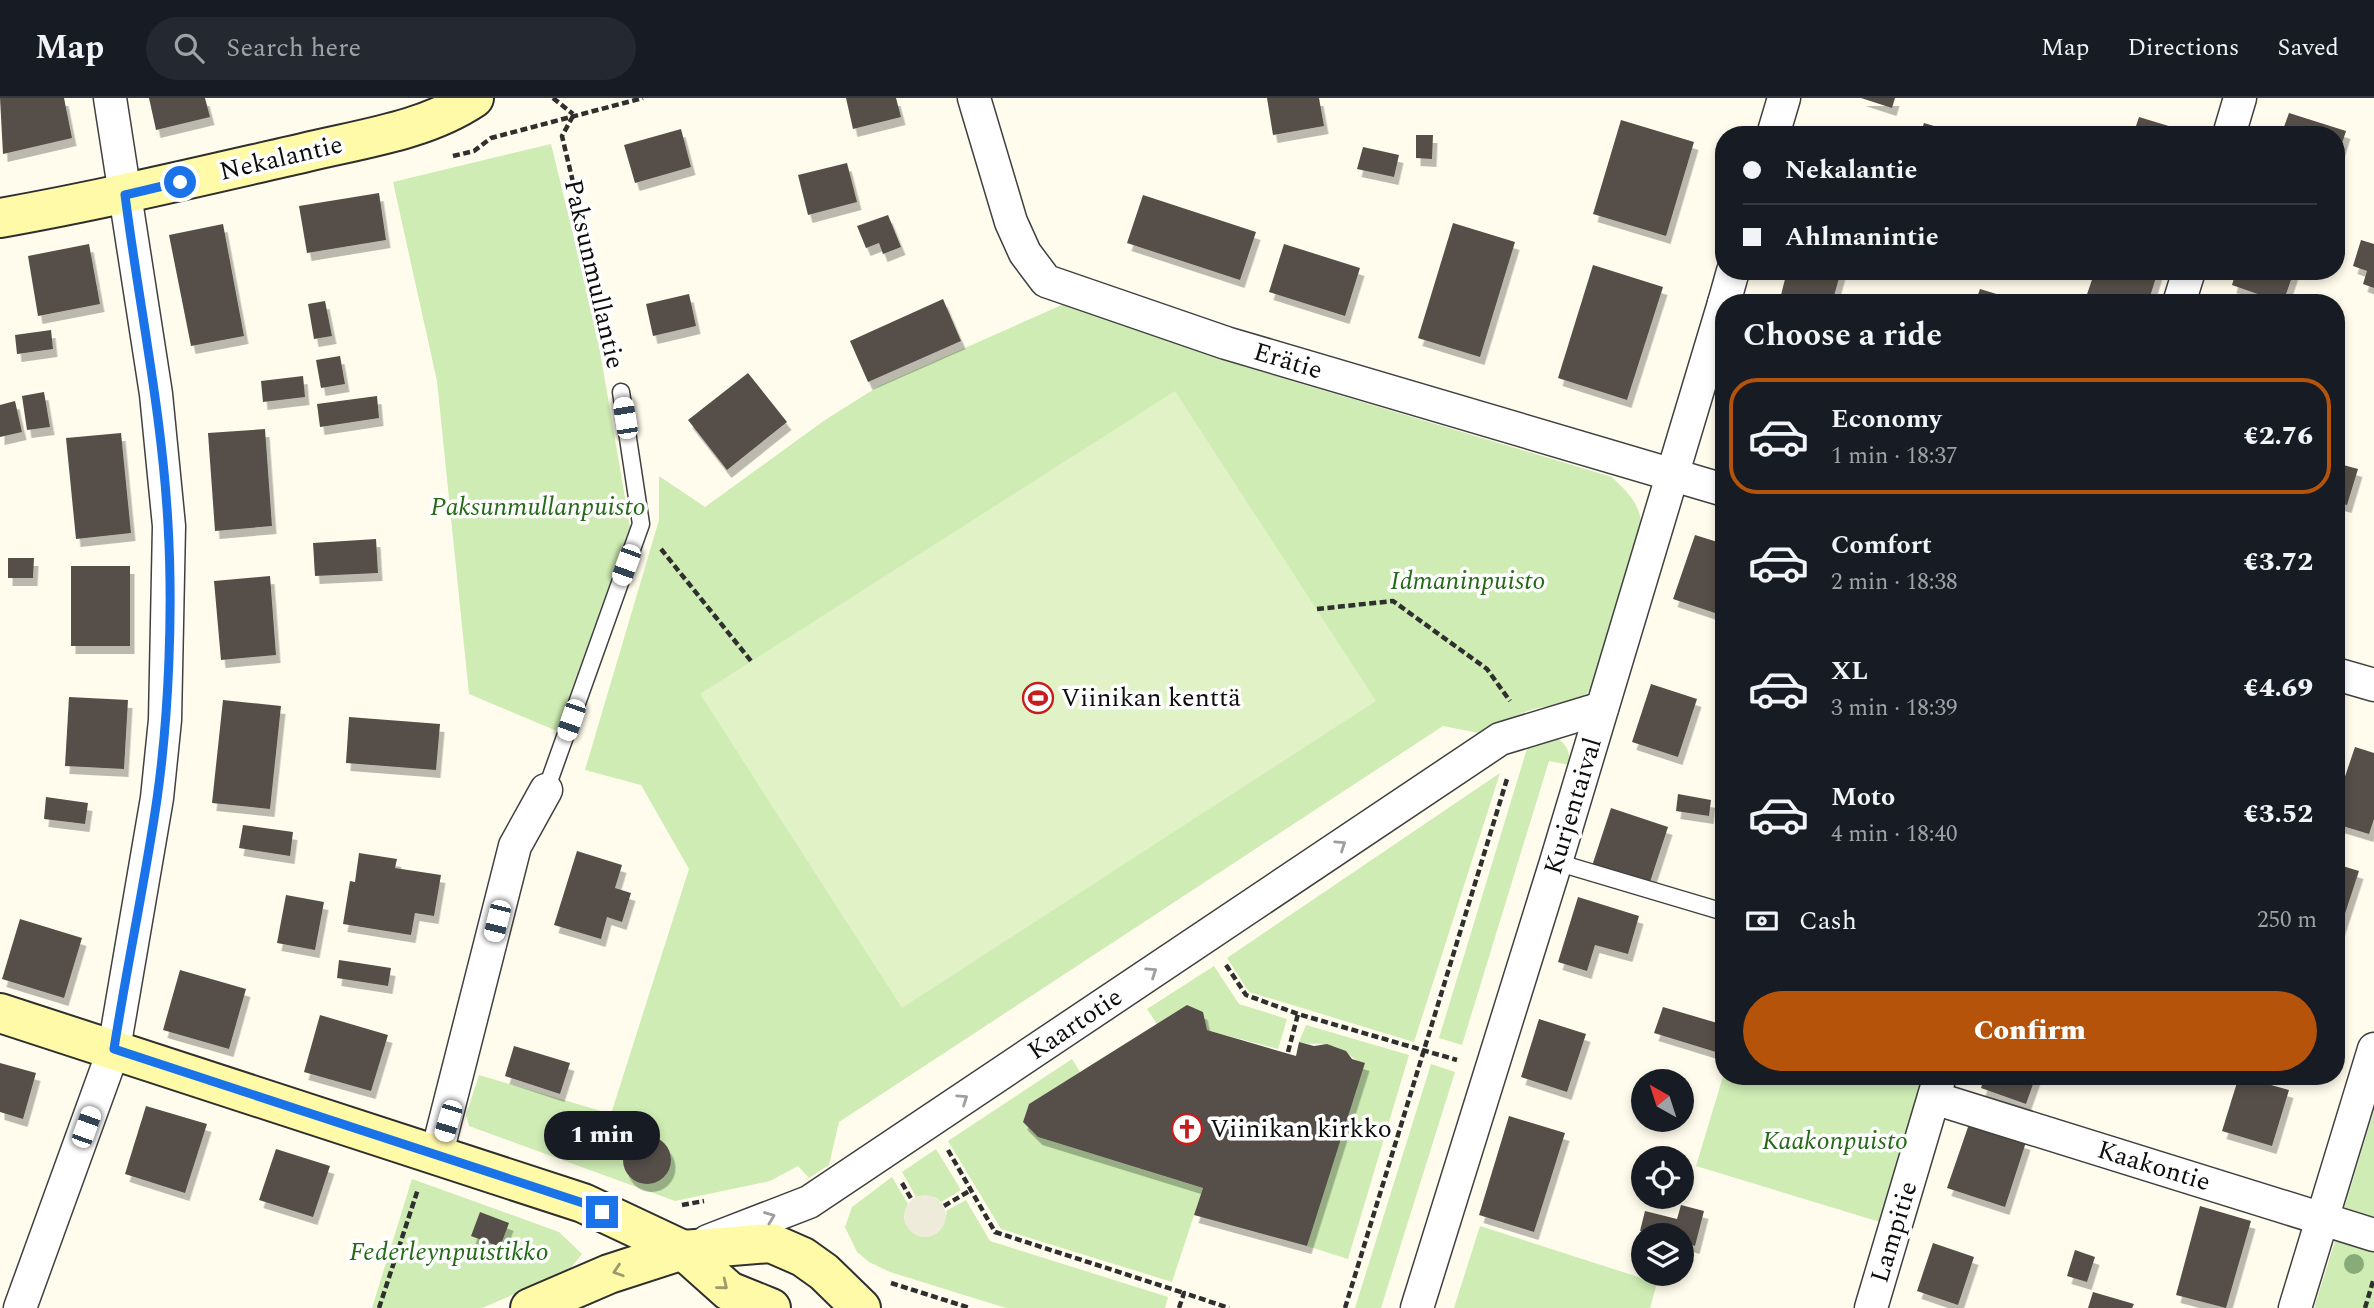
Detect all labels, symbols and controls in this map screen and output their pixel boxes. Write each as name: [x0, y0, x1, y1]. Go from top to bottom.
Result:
search box: [146, 17, 636, 80]
text: Map: [35, 23, 104, 73]
text: Search here: [226, 28, 361, 68]
icon: search: [170, 29, 208, 67]
text: Map: [2041, 30, 2089, 66]
text: Directions: [2127, 30, 2239, 66]
text: Saved: [2277, 30, 2339, 66]
street label: Nekalantie: [215, 124, 347, 192]
text: Nekalantie: [1785, 150, 1917, 190]
route start: [164, 166, 196, 198]
street label: Paksunmullantie: [553, 175, 635, 373]
text: Ahlmanintie: [1785, 217, 1939, 257]
text: Choose a ride: [1743, 311, 1942, 360]
street label: Erätie: [1249, 332, 1327, 390]
car: [612, 396, 639, 440]
text: Economy: [1831, 399, 1941, 439]
icon: car: [1747, 405, 1810, 468]
text: €2.76: [2243, 416, 2313, 456]
text: 1 min · 18:37: [1831, 439, 1958, 474]
park label: Paksunmullanpuisto: [430, 487, 646, 527]
text: Comfort: [1831, 525, 1932, 565]
icon: car: [1747, 531, 1810, 594]
car: [609, 542, 644, 588]
text: €3.72: [2243, 542, 2313, 582]
park label: Idmaninpuisto: [1390, 561, 1546, 601]
text: 2 min · 18:38: [1831, 565, 1958, 600]
text: XL: [1831, 651, 1868, 691]
icon: car: [1747, 657, 1810, 720]
text: €4.69: [2243, 668, 2313, 708]
place label: Viinikan kenttä: [1061, 678, 1241, 718]
sports icon: Viinikan kenttä: [1021, 681, 1055, 715]
text: 3 min · 18:39: [1831, 691, 1958, 726]
car: [555, 697, 588, 743]
street label: Kurjentaival: [1533, 733, 1613, 879]
text: Moto: [1831, 777, 1895, 817]
icon: car: [1747, 783, 1810, 846]
text: €3.52: [2243, 794, 2313, 834]
text: 4 min · 18:40: [1831, 817, 1958, 852]
one-way arrow: [1333, 841, 1346, 853]
car: [482, 898, 513, 944]
text: Cash: [1799, 901, 1857, 941]
icon: cash: [1743, 902, 1781, 940]
text: 250 m: [2257, 903, 2317, 938]
one-way arrow: [1144, 968, 1157, 980]
street label: Kaartotie: [1019, 977, 1131, 1071]
button: Confirm: [1743, 991, 2317, 1071]
north arrow: [1631, 1069, 1694, 1132]
map controls: [1631, 1069, 1694, 1286]
one-way arrow: [955, 1094, 968, 1107]
car: [432, 1098, 465, 1144]
car: [69, 1104, 104, 1150]
place label: Viinikan kirkko: [1210, 1109, 1392, 1149]
callout: 1 min: [544, 1110, 660, 1160]
church icon: Viinikan kirkko: [1170, 1112, 1204, 1146]
text: 1 min: [570, 1118, 634, 1153]
park label: Kaakonpuisto: [1762, 1121, 1908, 1161]
street label: Kaakontie: [2092, 1130, 2216, 1202]
button: locate: [1631, 1146, 1694, 1209]
street label: Lampitie: [1860, 1176, 1928, 1288]
route end: [586, 1196, 618, 1228]
one-way arrow: [763, 1211, 776, 1225]
button: layers: [1631, 1223, 1694, 1286]
park label: Federleynpuistikko: [349, 1232, 549, 1272]
one-way arrow: [613, 1263, 625, 1277]
one-way arrow: [716, 1276, 728, 1289]

